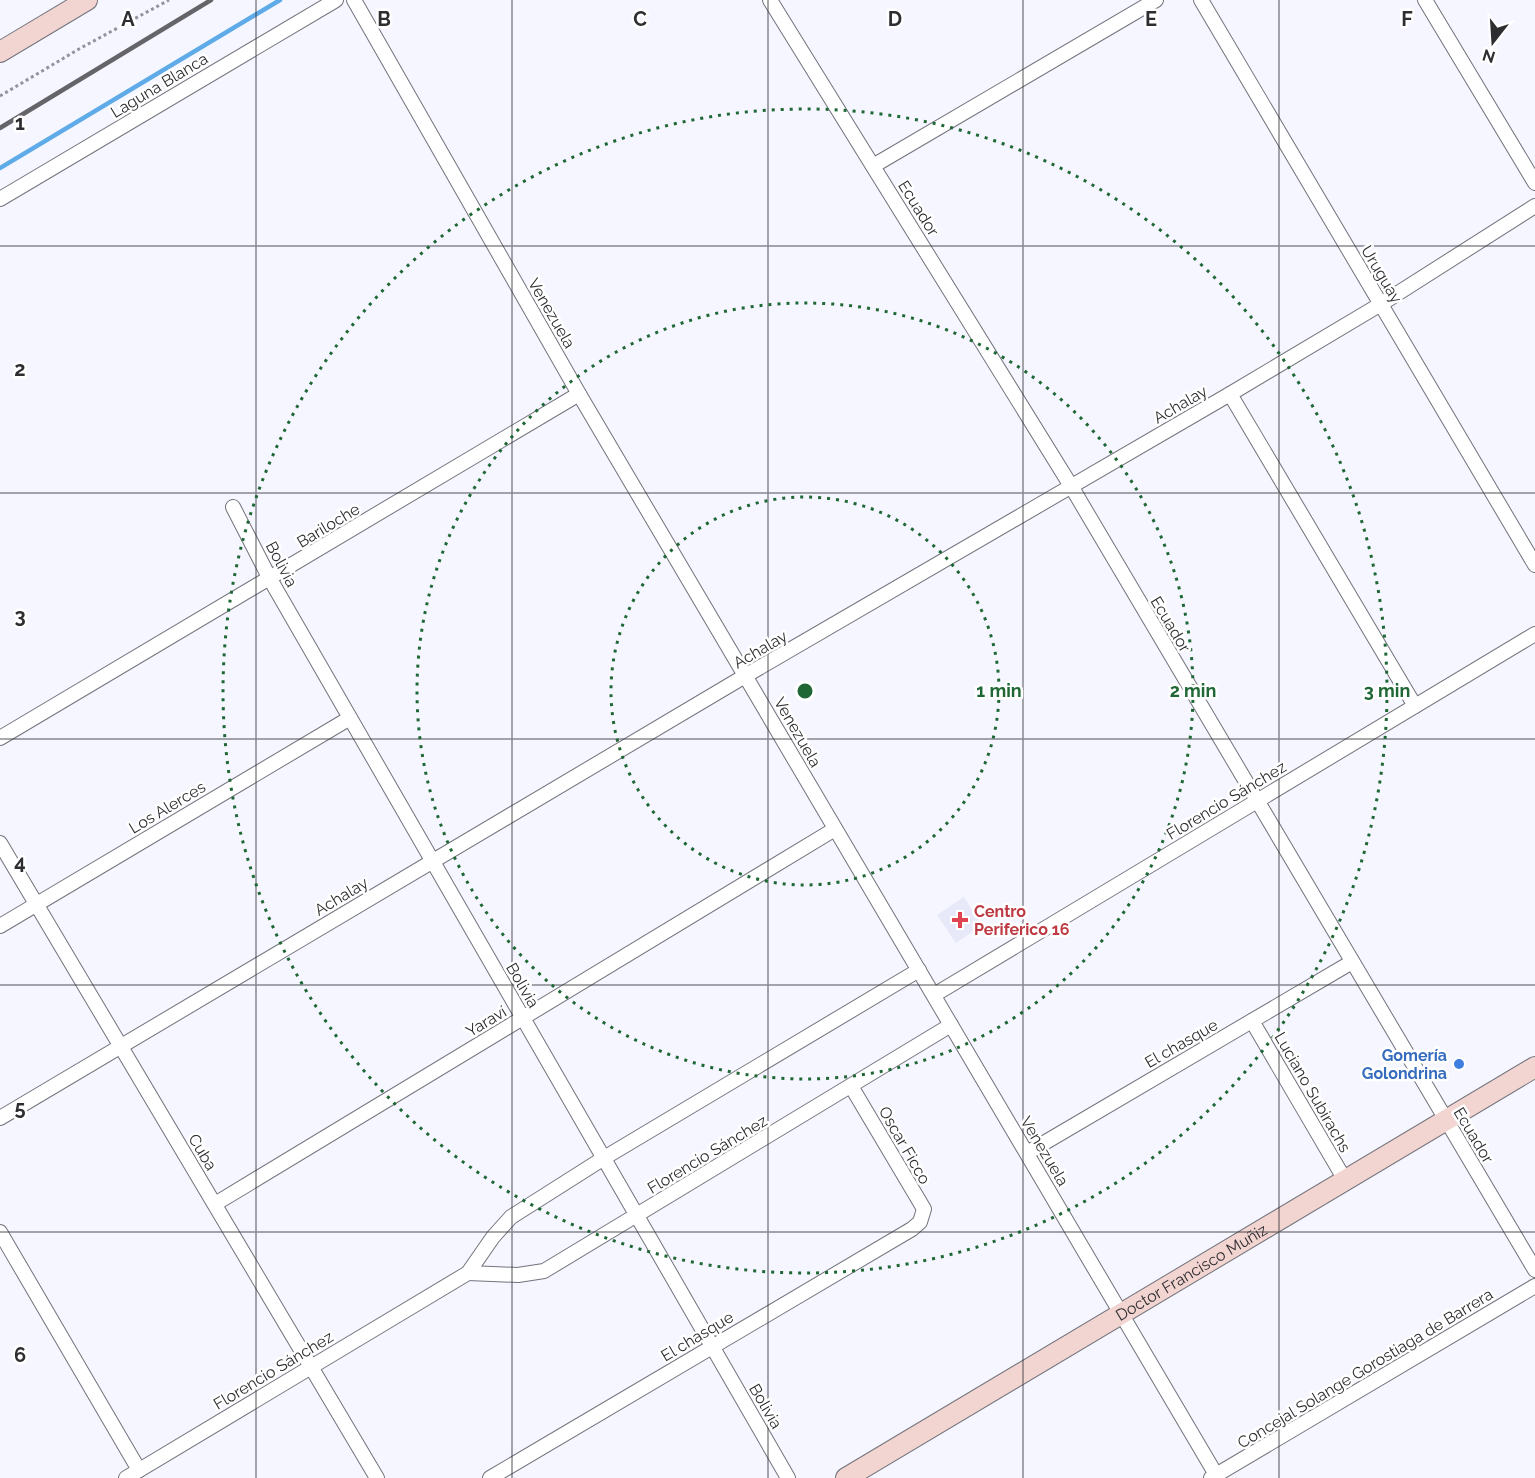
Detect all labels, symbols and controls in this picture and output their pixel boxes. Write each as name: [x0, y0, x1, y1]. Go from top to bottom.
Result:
text: A: [121, 7, 135, 31]
text: B: [377, 7, 391, 31]
text: C: [633, 7, 647, 31]
text: D: [888, 7, 902, 31]
text: E: [1145, 7, 1157, 31]
text: F: [1401, 7, 1413, 31]
north arrow: [1463, 12, 1523, 72]
text: N: [1480, 45, 1497, 67]
street label: Laguna Blanca: [107, 49, 211, 122]
text: 1: [15, 111, 25, 135]
street label: Ecuador: [894, 177, 943, 240]
street label: Uruguay: [1357, 242, 1406, 307]
street label: Venezuela: [524, 275, 579, 352]
text: 2: [14, 357, 26, 381]
street label: Achalay: [1150, 381, 1211, 427]
street label: Bariloche: [293, 499, 363, 552]
street label: Bolivia: [262, 538, 301, 590]
street label: Ecuador: [1147, 593, 1195, 656]
text: 3: [14, 604, 26, 628]
street label: Achalay: [730, 626, 791, 672]
text: 1 min: [976, 680, 1022, 701]
text: 2 min: [1170, 680, 1216, 701]
text: 3 min: [1364, 680, 1410, 701]
centre of rings: [795, 681, 815, 701]
street label: Venezuela: [770, 694, 825, 771]
street label: Florencio Sánchez: [1163, 757, 1290, 844]
street label: Los Alerces: [126, 777, 209, 838]
text: 4: [14, 850, 26, 874]
street label: Achalay: [311, 873, 372, 920]
place label: Centro Periferico 16: [974, 902, 1070, 939]
marker: Centro Periferico 16: [951, 911, 969, 929]
street label: Bolivia: [502, 959, 543, 1011]
street label: Yaraví: [463, 1002, 510, 1041]
street label: El chasque: [1141, 1015, 1221, 1072]
street label: Luciano Subirachs: [1270, 1029, 1355, 1156]
place label: Gomería Golondrina: [1362, 1046, 1447, 1083]
marker: Gomería Golondrina: [1452, 1057, 1466, 1071]
text: 5: [14, 1096, 26, 1120]
street label: Oscar Ficco: [875, 1103, 934, 1187]
street label: Ecuador: [1450, 1104, 1498, 1167]
street label: Florencio Sánchez: [644, 1111, 771, 1198]
street label: Venezuela: [1016, 1113, 1073, 1189]
street label: Cuba: [184, 1131, 221, 1174]
street label: Doctor Francisco Muñiz: [1112, 1220, 1271, 1325]
street label: Concejal Solange Gorostiaga de Barrera: [1234, 1284, 1496, 1452]
street label: El chasque: [658, 1307, 737, 1365]
street label: Florencio Sánchez: [210, 1327, 337, 1414]
text: 6: [14, 1343, 26, 1367]
street label: Bolivia: [745, 1380, 786, 1432]

